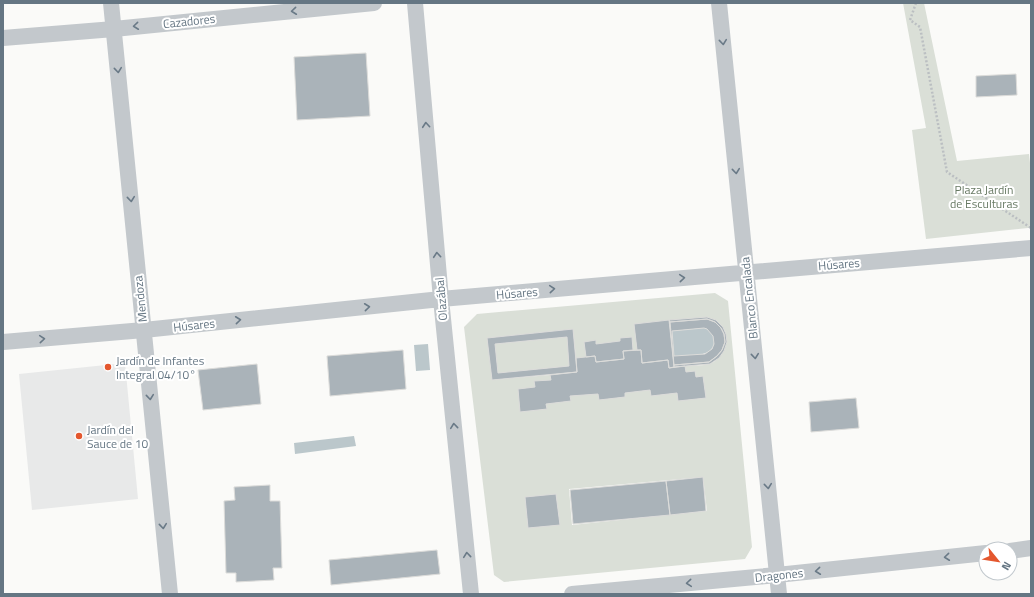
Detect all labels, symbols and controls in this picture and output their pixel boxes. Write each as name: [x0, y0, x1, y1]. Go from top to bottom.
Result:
one-way arrow: [291, 6, 297, 15]
street label: Cazadores: [162, 9, 216, 33]
one-way arrow: [133, 22, 139, 31]
one-way arrow: [719, 39, 728, 45]
one-way arrow: [113, 67, 122, 73]
one-way arrow: [422, 122, 431, 128]
one-way arrow: [732, 168, 741, 174]
park label: Plaza Jardín de Esculturas: [950, 180, 1018, 213]
one-way arrow: [126, 196, 135, 202]
one-way arrow: [433, 252, 442, 258]
street label: Húsares: [817, 253, 861, 275]
street label: Blanco Encalada: [735, 256, 763, 340]
one-way arrow: [679, 274, 685, 283]
street label: Mendoza: [128, 275, 152, 323]
street label: Olazábal: [430, 277, 452, 321]
street label: Húsares: [495, 282, 539, 304]
one-way arrow: [549, 285, 556, 294]
one-way arrow: [364, 303, 370, 312]
street label: Húsares: [172, 313, 216, 337]
one-way arrow: [235, 316, 241, 325]
one-way arrow: [39, 335, 45, 344]
place label: Jardín de Infantes Integral 04/10°: [116, 351, 205, 384]
one-way arrow: [750, 353, 759, 359]
marker: Jardín de Infantes Integral 04/10°: [103, 362, 113, 372]
one-way arrow: [145, 394, 154, 400]
place label: Jardín del Sauce de 10: [87, 420, 149, 453]
one-way arrow: [450, 423, 459, 429]
marker: Jardín del Sauce de 10: [74, 431, 84, 441]
one-way arrow: [763, 483, 772, 489]
one-way arrow: [158, 523, 167, 529]
north arrow: [978, 541, 1018, 581]
one-way arrow: [463, 552, 472, 558]
one-way arrow: [944, 552, 950, 561]
text: N: [998, 559, 1015, 573]
street label: Dragones: [754, 563, 805, 587]
one-way arrow: [815, 566, 821, 575]
one-way arrow: [686, 579, 692, 588]

